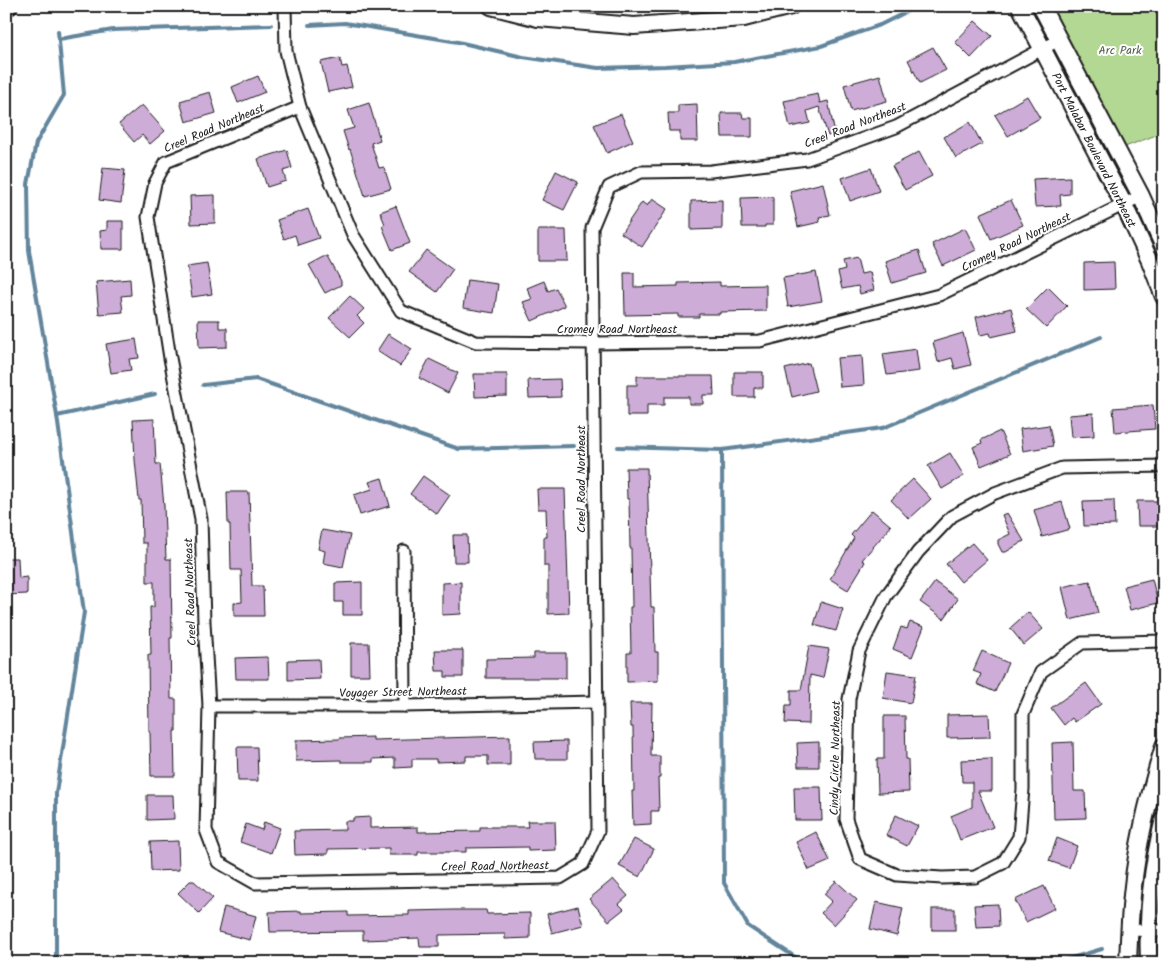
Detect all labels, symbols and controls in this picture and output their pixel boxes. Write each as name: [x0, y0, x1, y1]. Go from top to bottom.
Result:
park label: Arc Park: [1098, 41, 1142, 60]
street label: Port Malabar Boulevard Northeast: [1046, 69, 1141, 231]
street label: Creel Road Northeast: [801, 97, 909, 154]
street label: Creel Road Northeast: [161, 98, 268, 158]
street label: Cromey Road Northeast: [958, 207, 1075, 277]
street label: Cromey Road Northeast: [557, 320, 677, 339]
street label: Creel Road Northeast: [572, 425, 591, 533]
street label: Creel Road Northeast: [179, 537, 202, 646]
street label: Voyager Street Northeast: [339, 682, 467, 703]
street label: Cindy Circle Northeast: [825, 700, 846, 816]
street label: Creel Road Northeast: [441, 856, 550, 877]

